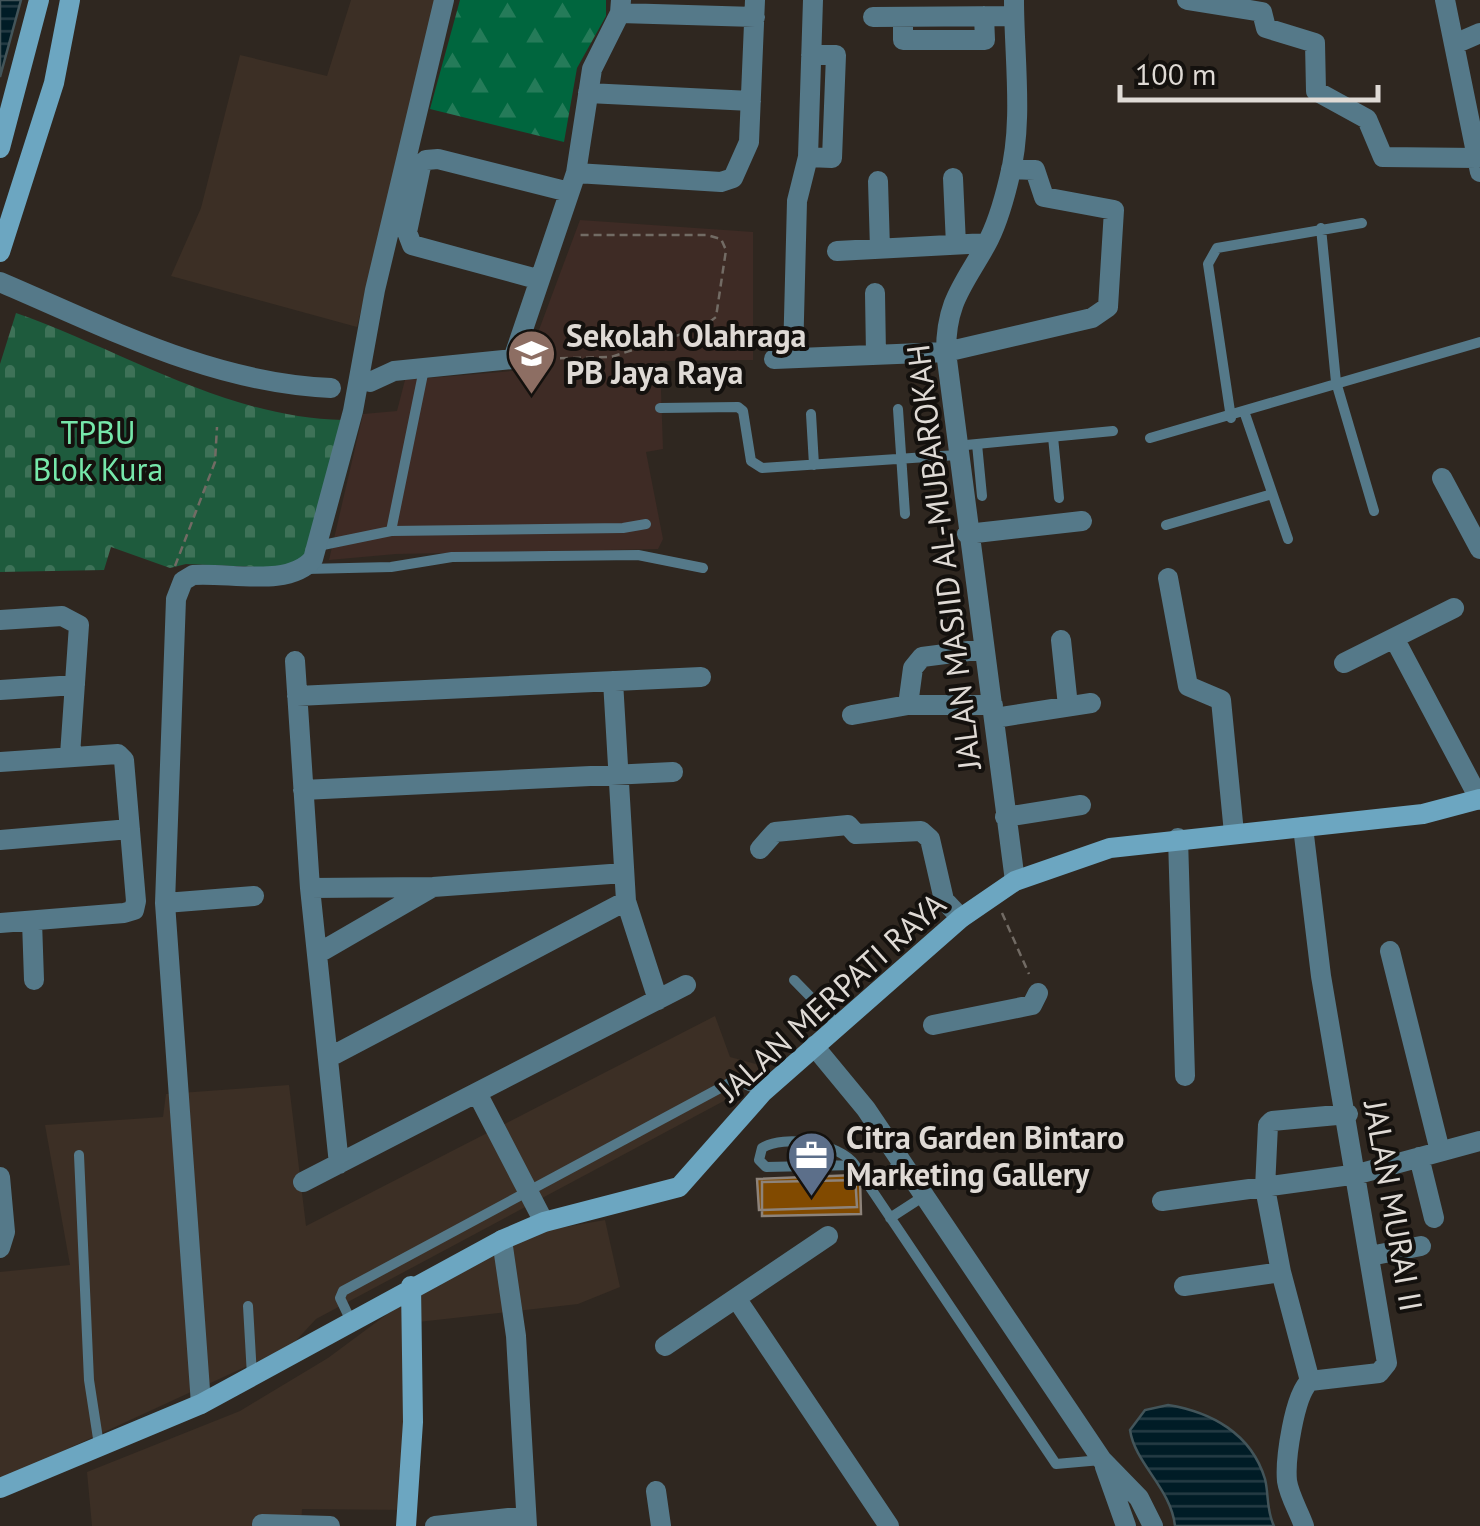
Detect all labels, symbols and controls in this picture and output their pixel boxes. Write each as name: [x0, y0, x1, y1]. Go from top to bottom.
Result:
scale bar: [1120, 40, 1378, 102]
text: 100 m: [1135, 54, 1216, 93]
place label: Sekolah Olahraga PB Jaya Raya: [566, 314, 806, 393]
school or university icon: Sekolah Olahraga PB Jaya Raya: [505, 328, 557, 396]
street label: JALAN MASJID AL-MUBAROKAH: [896, 342, 990, 774]
park label: TPBU Blok Kura: [33, 411, 163, 490]
street label: JALAN MERPATI RAYA: [707, 883, 954, 1111]
street label: JALAN MURAI II: [1354, 1095, 1433, 1314]
place label: Citra Garden Bintaro Marketing Gallery: [846, 1116, 1125, 1195]
office icon: Citra Garden Bintaro Marketing Gallery: [785, 1130, 837, 1198]

